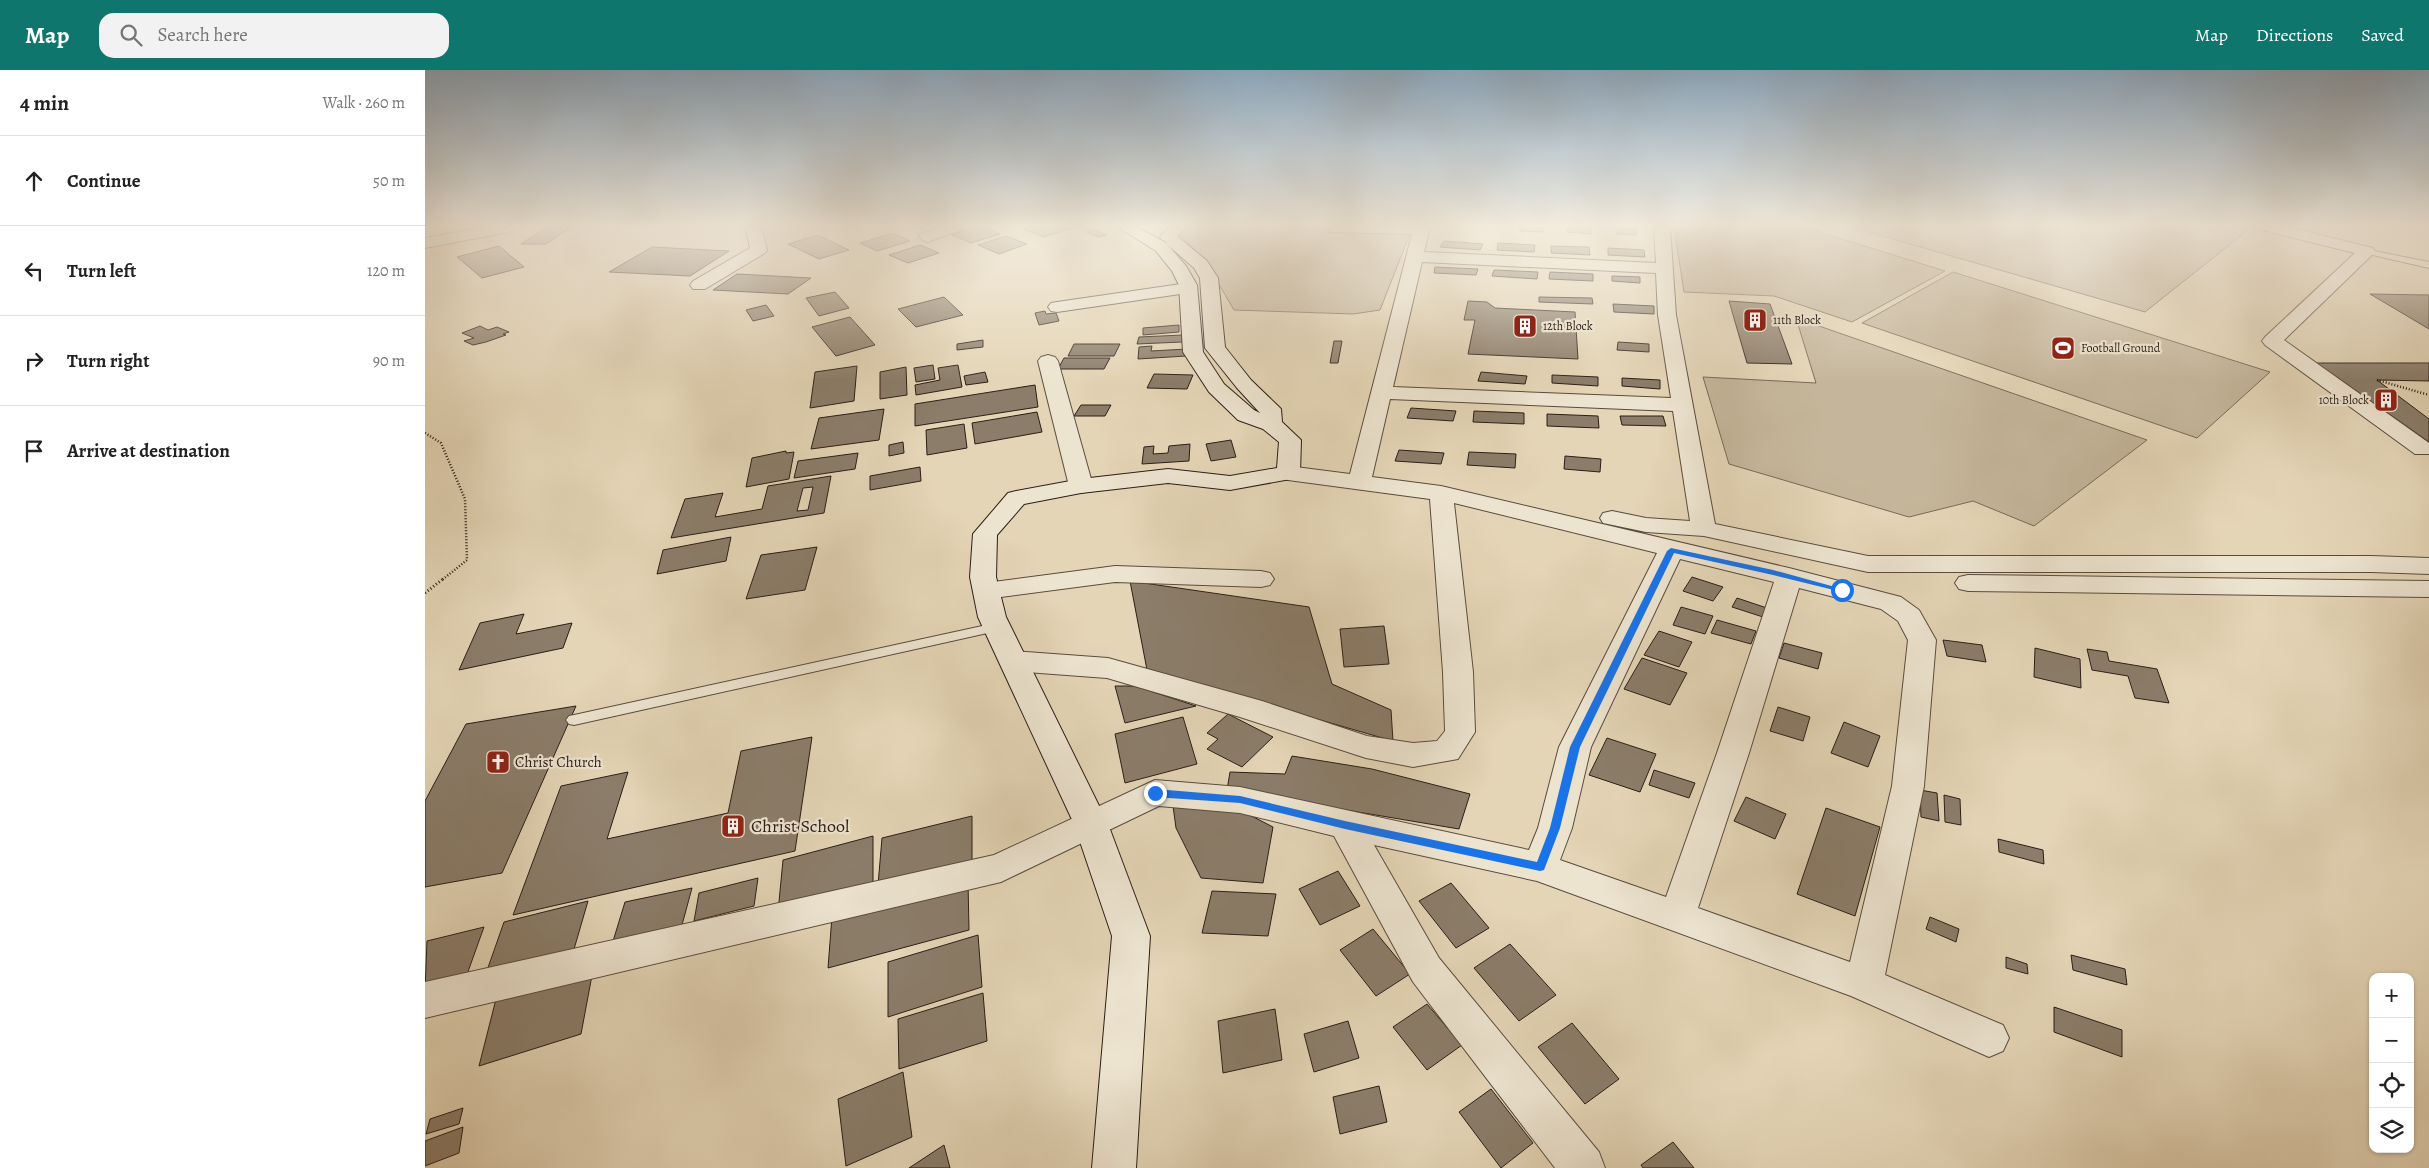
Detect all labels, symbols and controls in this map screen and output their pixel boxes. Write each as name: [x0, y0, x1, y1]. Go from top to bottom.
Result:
search box: [99, 13, 449, 58]
text: Map: [25, 19, 69, 51]
icon: search: [117, 21, 145, 49]
text: Search here: [157, 22, 248, 48]
text: Map: [2195, 23, 2228, 47]
text: Directions: [2256, 23, 2333, 47]
text: Saved: [2361, 23, 2404, 47]
text: 4 min: [20, 89, 69, 117]
text: Walk · 260 m: [323, 92, 405, 114]
icon: ahead: [20, 167, 48, 195]
text: Continue: [67, 168, 141, 194]
text: 50 m: [373, 170, 405, 192]
icon: left: [20, 257, 48, 285]
text: Turn left: [67, 258, 136, 284]
text: 120 m: [367, 260, 405, 282]
building icon: 11th Block: [1742, 307, 1768, 333]
place label: 11th Block: [1773, 312, 1821, 328]
building icon: 12th Block: [1512, 313, 1538, 339]
place label: 12th Block: [1543, 318, 1593, 334]
sports icon: Football Ground: [2050, 335, 2076, 361]
place label: Football Ground: [2081, 340, 2161, 356]
icon: right: [20, 347, 48, 375]
text: Turn right: [67, 348, 149, 374]
text: 90 m: [373, 350, 405, 372]
building icon: 10th Block: [2373, 387, 2399, 413]
place label: 10th Block: [2319, 392, 2369, 408]
icon: arrive: [20, 437, 48, 465]
text: Arrive at destination: [67, 438, 230, 464]
route start: [1831, 579, 1854, 602]
church icon: Christ Church: [485, 749, 511, 775]
place label: Christ Church: [515, 752, 602, 772]
route end: [1144, 782, 1167, 805]
building icon: Christ School: [720, 813, 746, 839]
place label: Christ School: [751, 814, 850, 838]
map controls: [2369, 973, 2414, 1153]
button: +: [2369, 973, 2414, 1018]
button: −: [2369, 1018, 2414, 1063]
button: locate: [2369, 1063, 2414, 1108]
button: layers: [2369, 1108, 2414, 1153]

